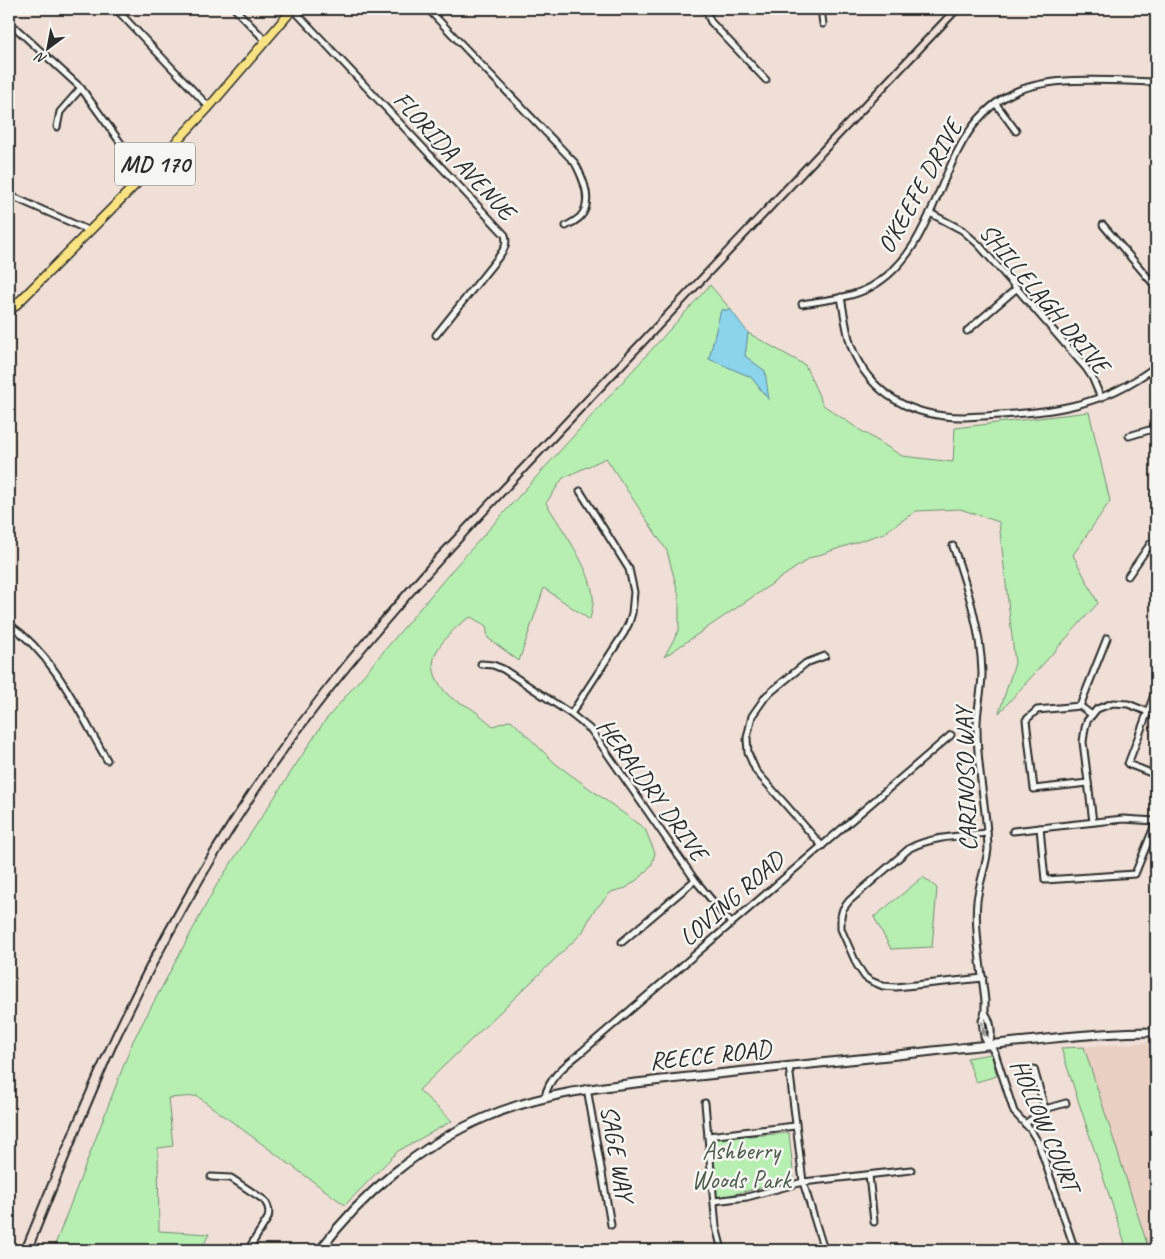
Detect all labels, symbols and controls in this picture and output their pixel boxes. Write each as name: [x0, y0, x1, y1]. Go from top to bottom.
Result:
north arrow: [22, 22, 72, 72]
text: N: [31, 48, 50, 68]
street label: FLORIDA AVENUE: [386, 84, 524, 229]
street label: O'KEEFE DRIVE: [870, 111, 971, 259]
road number: MD 170: [115, 142, 195, 185]
street label: SHILLELAGH DRIVE: [972, 217, 1119, 383]
street label: CARINOSO WAY: [947, 703, 985, 852]
street label: HERALDRY DRIVE: [590, 712, 717, 870]
street label: LOVING ROAD: [673, 843, 793, 953]
one-way arrow: [979, 1021, 987, 1037]
street label: REECE ROAD: [648, 1032, 775, 1077]
street label: HOLLOW COURT: [1003, 1054, 1089, 1202]
street label: SAGE WAY: [593, 1103, 642, 1208]
park label: Ashberry Woods Park: [692, 1135, 792, 1196]

